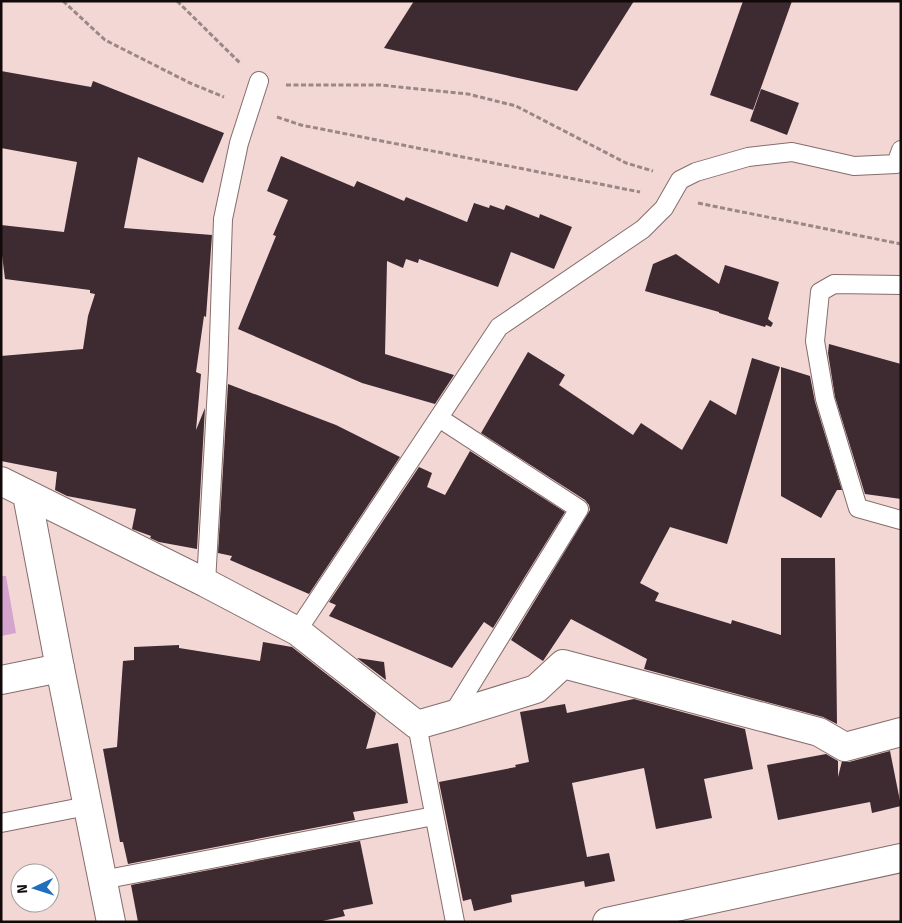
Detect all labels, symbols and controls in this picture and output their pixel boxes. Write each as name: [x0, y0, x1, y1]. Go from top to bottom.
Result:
north arrow: [10, 863, 60, 913]
text: N: [14, 884, 31, 894]

